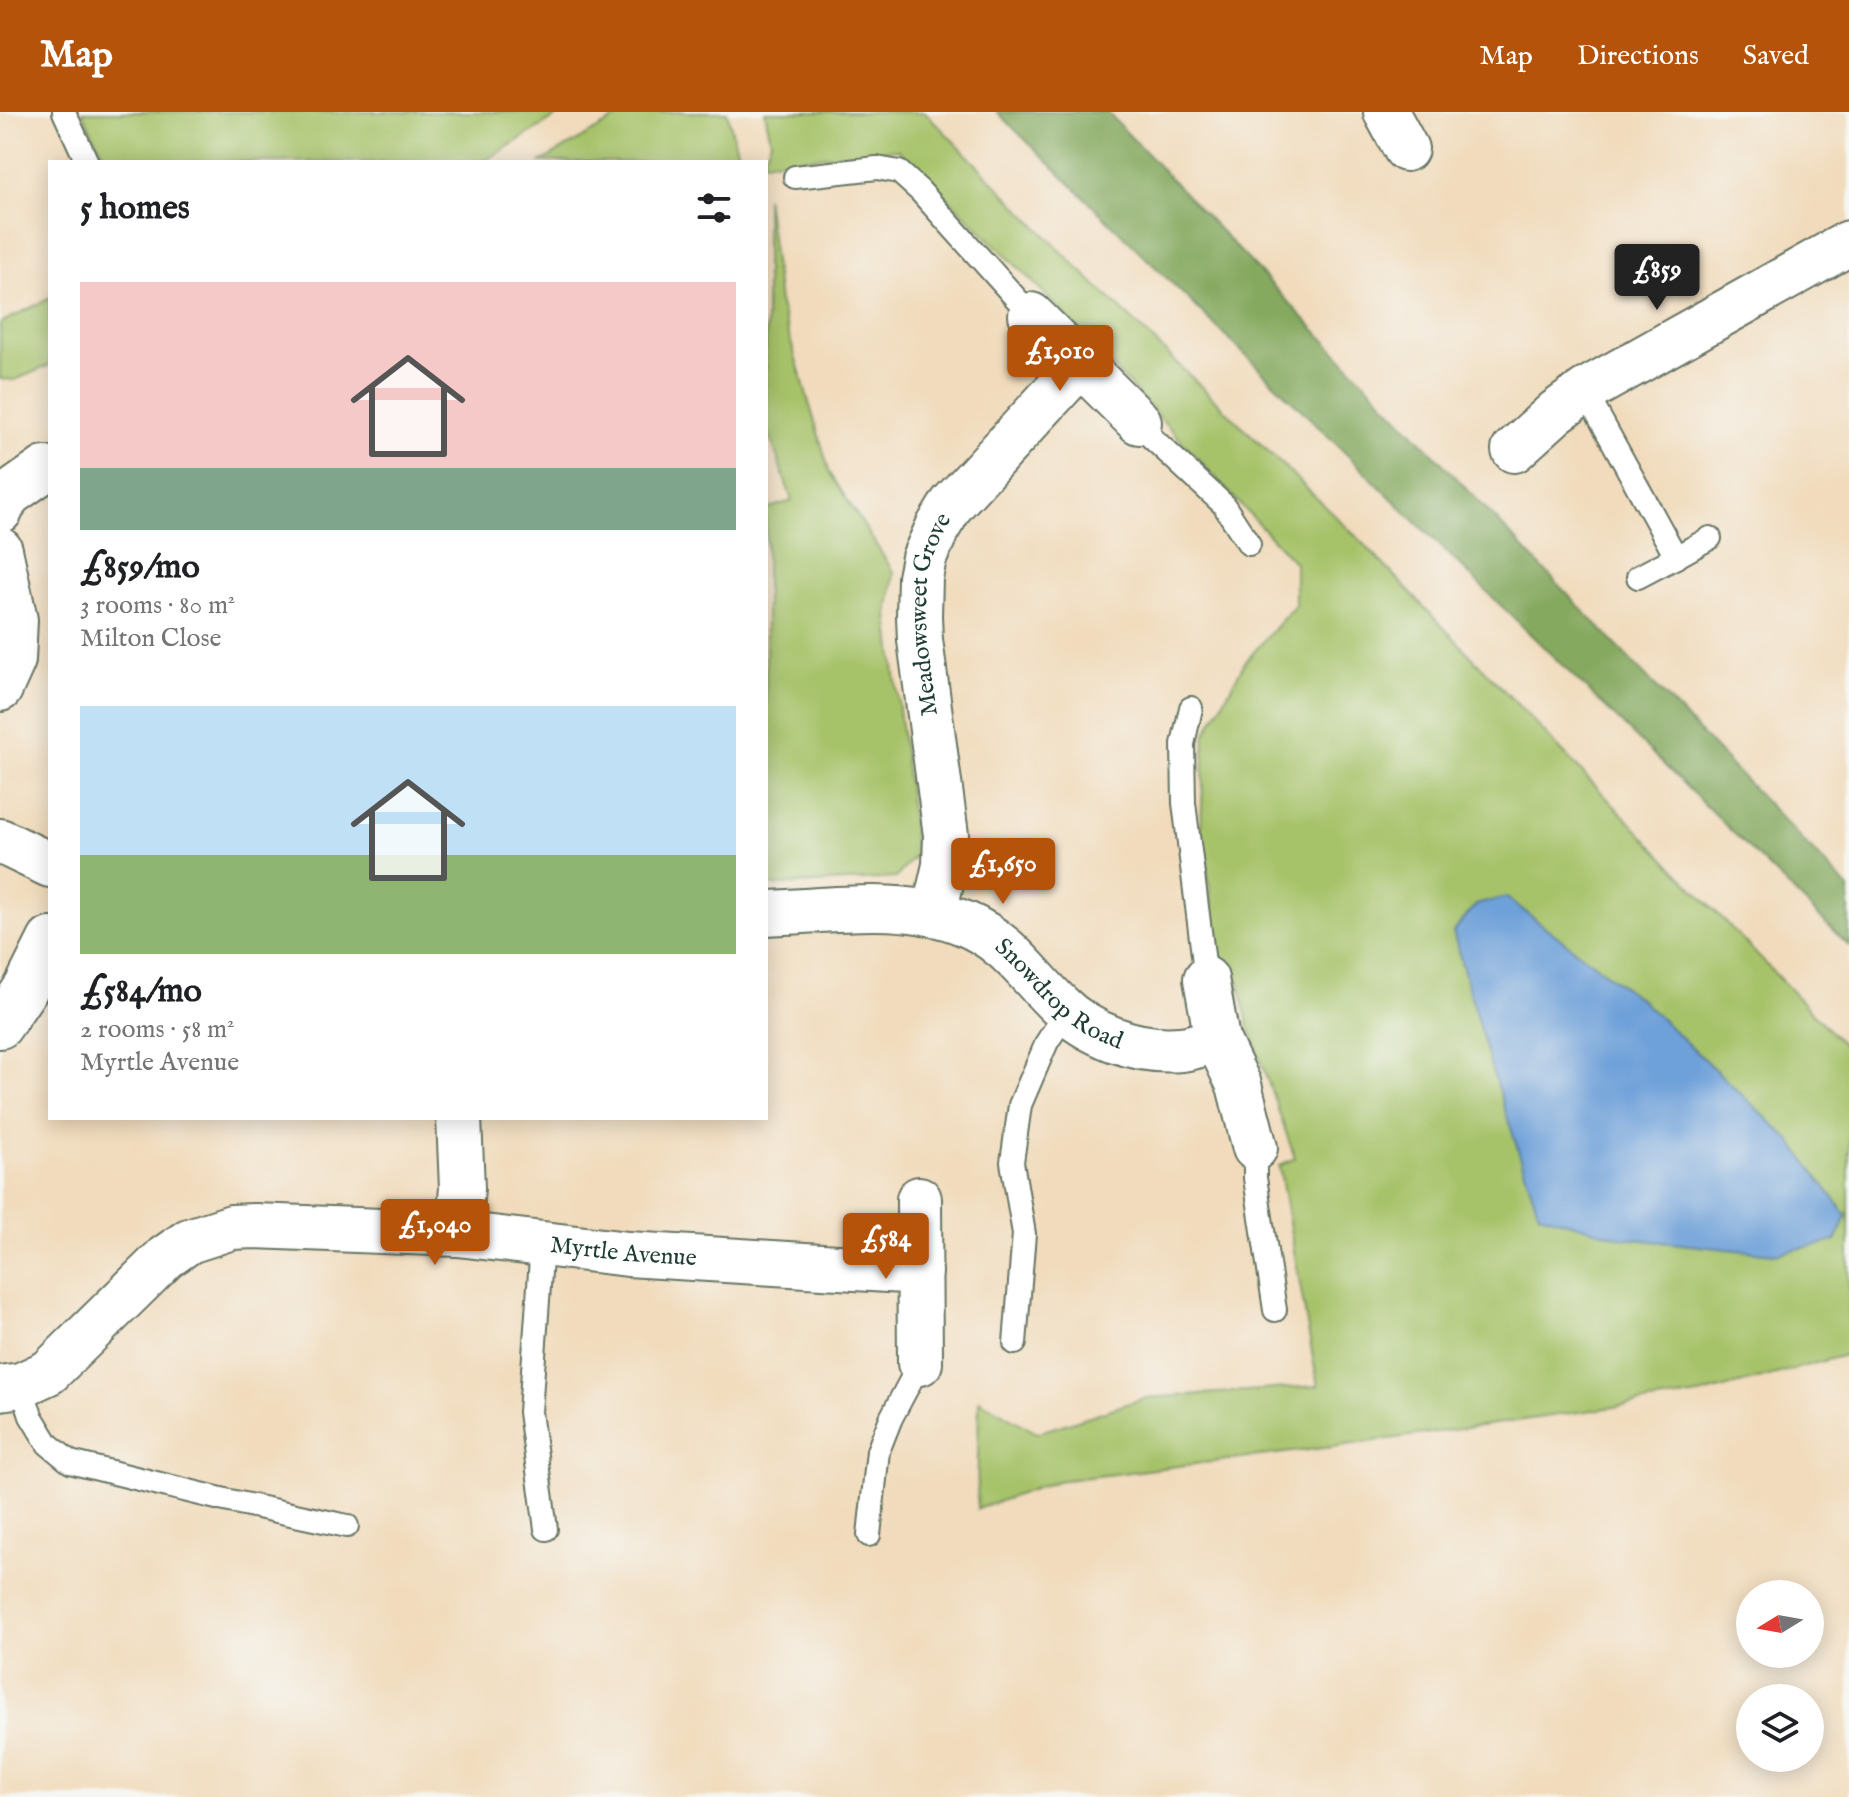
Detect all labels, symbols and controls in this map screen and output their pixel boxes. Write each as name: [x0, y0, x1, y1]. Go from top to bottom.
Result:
text: Map: [40, 32, 113, 80]
text: Map: [1479, 39, 1533, 74]
text: Directions: [1577, 39, 1699, 74]
text: Saved: [1743, 39, 1809, 74]
icon: filters: [692, 186, 736, 230]
text: 5 homes: [80, 187, 190, 230]
pin: £859: [1610, 244, 1704, 312]
text: £859: [1633, 253, 1681, 286]
pin: £1,010: [995, 325, 1125, 393]
icon: home: [336, 334, 480, 478]
text: £1,010: [1025, 334, 1095, 367]
street label: Meadowsweet Grove: [903, 507, 959, 718]
text: £859/mo: [80, 546, 200, 589]
text: 3 rooms · 80 m²: [80, 589, 235, 622]
text: Milton Close: [80, 622, 221, 655]
icon: home: [336, 758, 480, 902]
pin: £1,650: [938, 838, 1068, 906]
text: £1,650: [969, 847, 1037, 880]
street label: Snowdrop Road: [988, 931, 1127, 1057]
text: £584/mo: [80, 970, 202, 1013]
text: 2 rooms · 58 m²: [80, 1013, 234, 1046]
text: Myrtle Avenue: [80, 1046, 239, 1079]
pin: £1,040: [370, 1199, 500, 1267]
text: £1,040: [399, 1208, 471, 1241]
pin: £584: [839, 1213, 933, 1281]
text: £584: [861, 1222, 911, 1255]
street label: Myrtle Avenue: [549, 1229, 698, 1274]
north arrow: [1736, 1580, 1824, 1668]
map controls: [1736, 1580, 1824, 1772]
button: layers: [1736, 1684, 1824, 1772]

